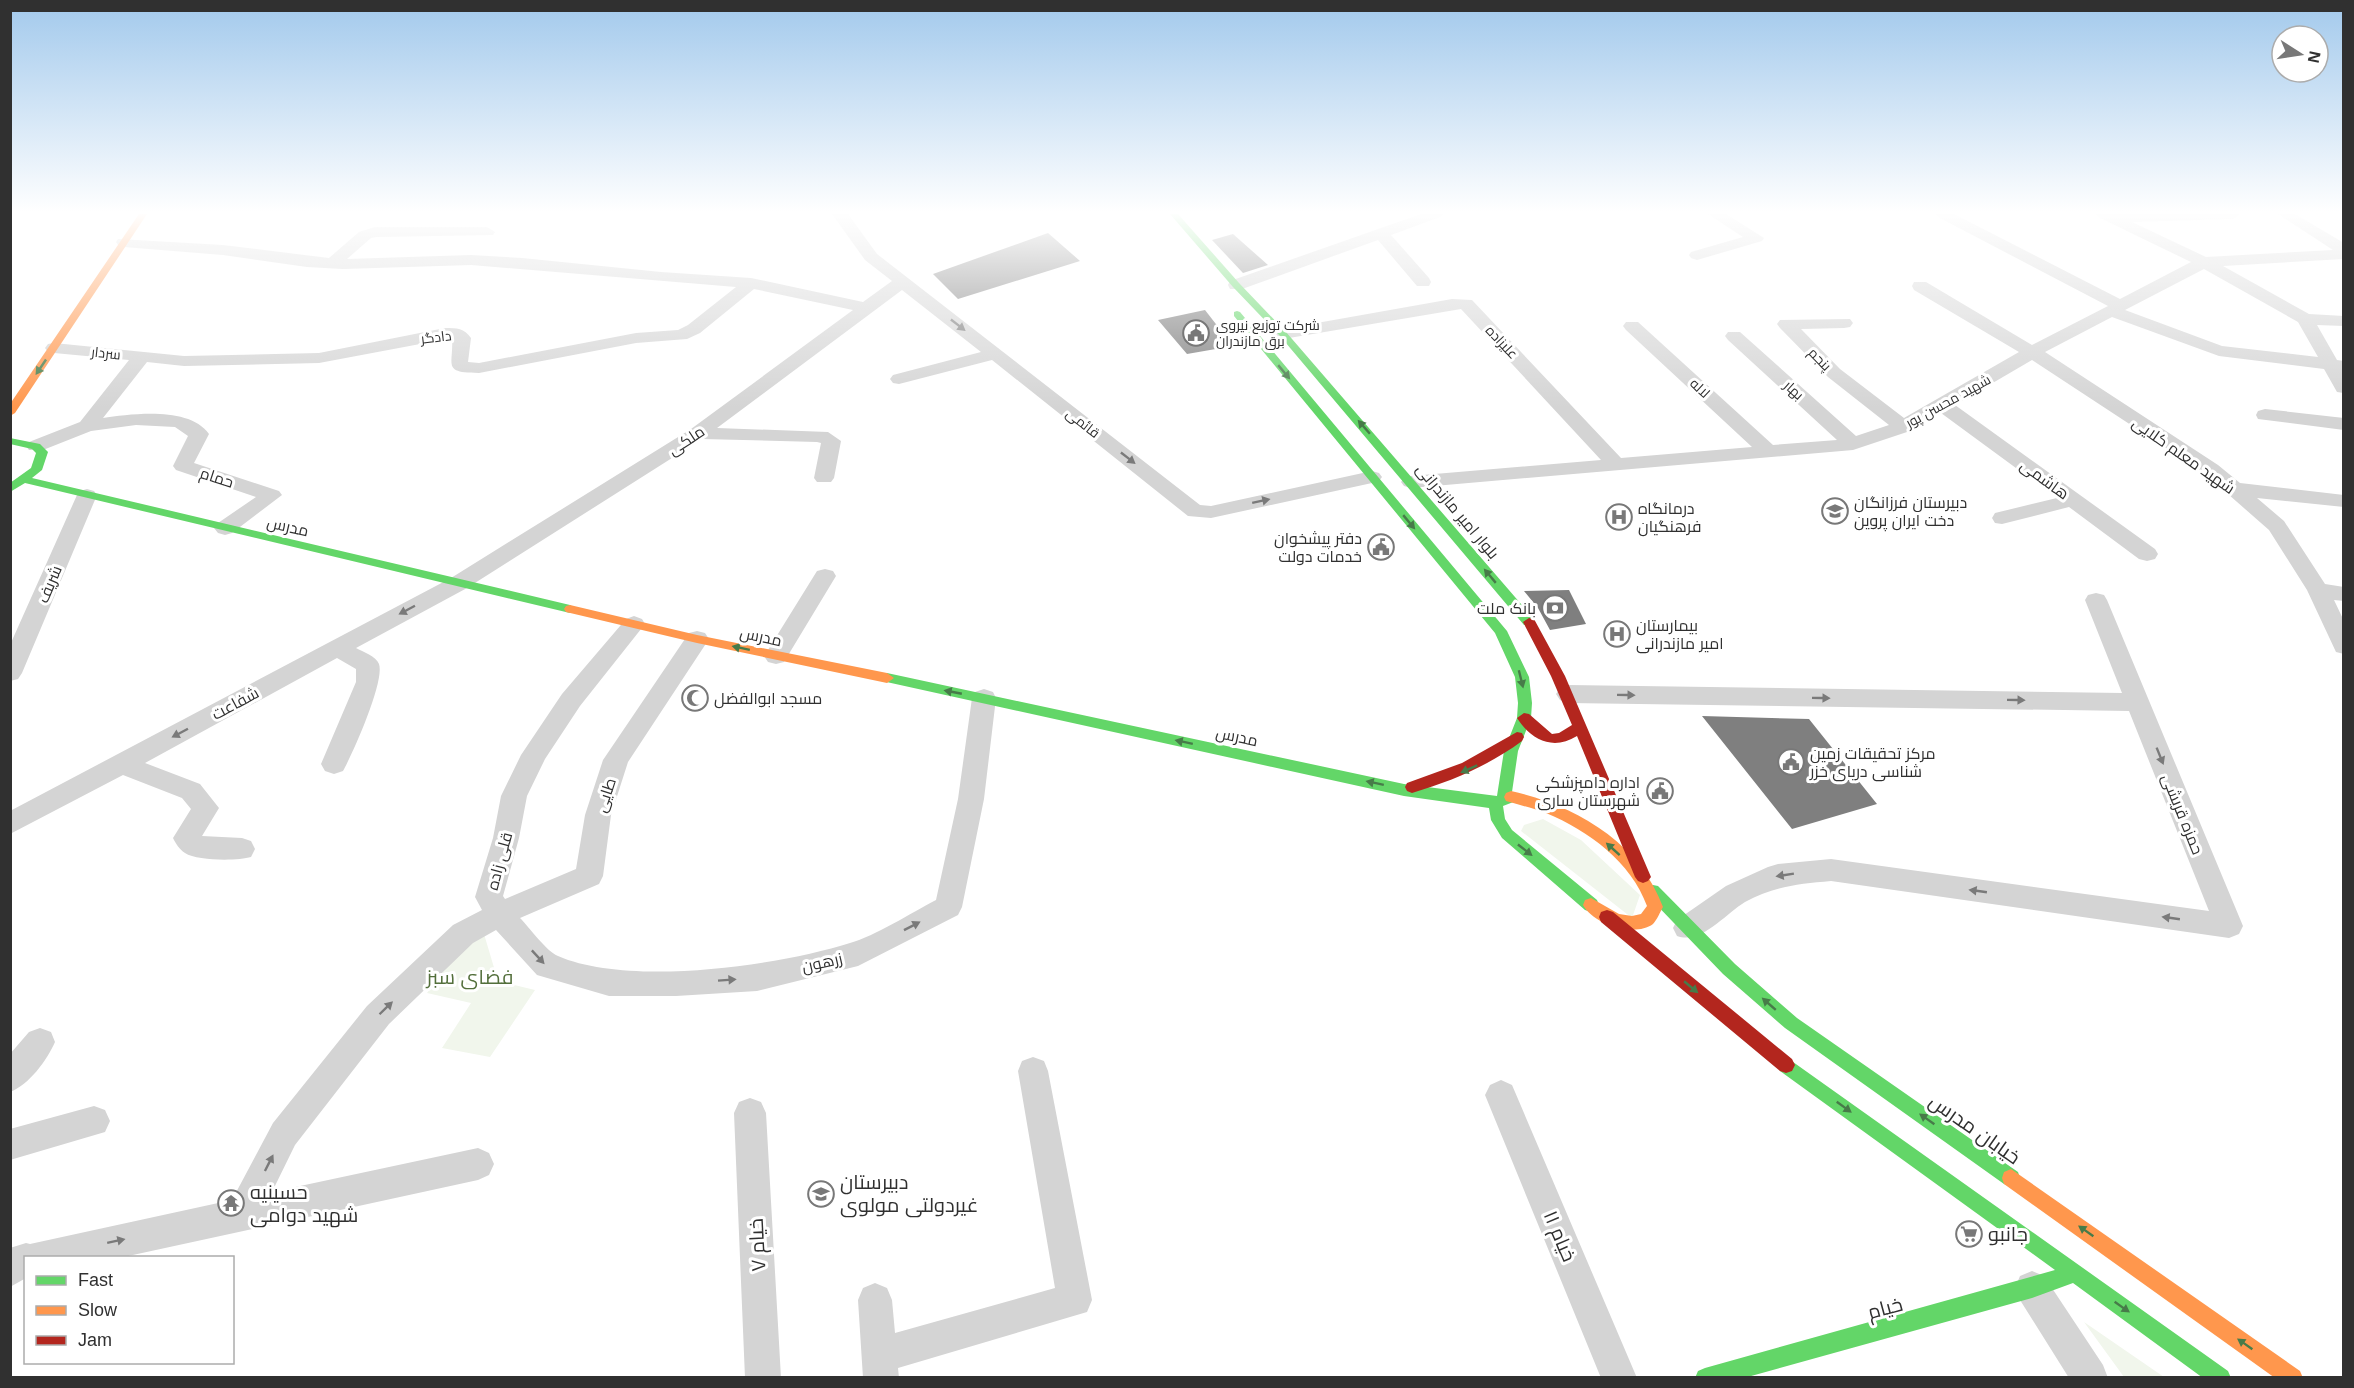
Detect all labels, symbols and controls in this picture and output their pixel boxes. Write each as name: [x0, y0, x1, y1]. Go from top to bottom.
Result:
north arrow: [2270, 24, 2330, 84]
text: N: [2305, 50, 2324, 64]
place label: شرکت توزیع نیروی برق مازندران: [1216, 317, 1320, 350]
one-way arrow: [950, 318, 966, 331]
public building icon: شرکت توزیع نیروی برق مازندران: [1181, 318, 1211, 348]
street label: علیزاده: [1483, 322, 1521, 362]
street label: دادگر: [419, 327, 452, 347]
street label: سردار: [89, 343, 122, 363]
street label: پنجم: [1804, 344, 1835, 375]
one-way arrow: [35, 359, 47, 375]
one-way arrow: [1278, 364, 1291, 380]
street label: شهید محسن پور: [1902, 371, 1994, 433]
street label: لاله: [1687, 375, 1713, 401]
street label: بهار: [1780, 376, 1807, 403]
street label: قائمی: [1063, 405, 1103, 441]
street label: شهید معلم کلایی: [2128, 414, 2238, 500]
one-way arrow: [1358, 420, 1371, 435]
street label: ملکی: [665, 422, 709, 460]
one-way arrow: [1120, 452, 1136, 465]
street label: هاشمی: [2016, 456, 2072, 504]
street label: بلوار امیر مازندرانی: [1411, 460, 1502, 564]
street label: حمام: [197, 464, 236, 494]
place label: دبیرستان فرزانگان دخت ایران پروین: [1854, 494, 1967, 532]
one-way arrow: [1251, 496, 1270, 505]
school or university icon: دبیرستان فرزانگان دخت ایران پروین: [1820, 496, 1850, 526]
place label: درمانگاه فرهنگیان: [1638, 500, 1701, 537]
hospital icon: درمانگاه فرهنگیان: [1604, 502, 1634, 532]
street label: مدرس: [265, 513, 310, 541]
one-way arrow: [1402, 514, 1415, 529]
place label: دفتر پیشخوان خدمات دولت: [1274, 530, 1362, 566]
public building icon: دفتر پیشخوان خدمات دولت: [1366, 532, 1396, 562]
street label: شریف: [34, 563, 66, 606]
one-way arrow: [1484, 568, 1497, 584]
bank icon: بانک ملت: [1540, 593, 1570, 623]
place label: بانک ملت: [1477, 600, 1536, 618]
one-way arrow: [399, 605, 416, 615]
place label: بیمارستان امیر مازندرانی: [1636, 617, 1724, 654]
hospital icon: بیمارستان امیر مازندرانی: [1602, 619, 1632, 649]
street label: مدرس: [738, 624, 783, 651]
one-way arrow: [732, 643, 750, 653]
one-way arrow: [1516, 670, 1526, 688]
mosque icon: مسجد ابوالفضل: [680, 683, 710, 713]
street label: شفاعت: [209, 684, 262, 723]
one-way arrow: [943, 687, 962, 696]
place label: مسجد ابوالفضل: [714, 690, 822, 709]
one-way arrow: [1617, 690, 1636, 700]
one-way arrow: [1812, 693, 1831, 702]
one-way arrow: [2007, 695, 2026, 705]
street label: مدرس: [1214, 724, 1259, 751]
one-way arrow: [171, 727, 189, 737]
one-way arrow: [1175, 736, 1194, 746]
place label: مرکز تحقیقات زمین شناسی دریای خزر: [1809, 745, 1936, 782]
public building icon: مرکز تحقیقات زمین شناسی دریای خزر: [1776, 747, 1806, 777]
one-way arrow: [2155, 747, 2165, 765]
one-way arrow: [1460, 764, 1477, 773]
street label: حمزه قریشی: [2157, 772, 2206, 858]
place label: اداره دامپزشکی شهرستان ساری: [1536, 774, 1640, 811]
street label: طایی: [592, 776, 621, 815]
public building icon: اداره دامپزشکی شهرستان ساری: [1645, 776, 1675, 806]
one-way arrow: [1366, 778, 1384, 788]
street label: قلی زاده: [484, 831, 517, 892]
one-way arrow: [1606, 843, 1621, 856]
one-way arrow: [1517, 844, 1533, 857]
one-way arrow: [1775, 871, 1794, 880]
one-way arrow: [1969, 886, 1988, 895]
one-way arrow: [2162, 913, 2181, 923]
one-way arrow: [904, 921, 921, 930]
one-way arrow: [531, 949, 545, 963]
street label: زرهون: [800, 950, 844, 977]
park label: فضای سبز: [426, 966, 514, 990]
one-way arrow: [718, 975, 737, 984]
one-way arrow: [1683, 980, 1699, 993]
one-way arrow: [1762, 998, 1777, 1011]
one-way arrow: [378, 1001, 393, 1015]
street label: خیابان مدرس: [1924, 1090, 2025, 1170]
one-way arrow: [1837, 1100, 1852, 1112]
one-way arrow: [1919, 1113, 1935, 1125]
one-way arrow: [264, 1155, 274, 1172]
place label: دبیرستان غیردولتی مولوی: [840, 1171, 978, 1218]
school or university icon: دبیرستان غیردولتی مولوی: [806, 1179, 836, 1209]
place label: حسینیه شهید دوامی: [250, 1181, 358, 1228]
temple icon: حسینیه شهید دوامی: [216, 1188, 246, 1218]
street label: خیام ۱۱: [1537, 1207, 1581, 1266]
street label: خیام ۷: [745, 1218, 772, 1272]
supermarket icon: جانبو: [1954, 1219, 1984, 1249]
place label: جانبو: [1988, 1223, 2028, 1246]
one-way arrow: [2078, 1225, 2094, 1237]
one-way arrow: [107, 1236, 125, 1246]
legend: [24, 1256, 234, 1364]
text: Fast: [78, 1270, 113, 1290]
street label: خیام: [1865, 1293, 1906, 1326]
text: Slow: [78, 1300, 118, 1320]
one-way arrow: [2113, 1301, 2129, 1313]
text: Jam: [78, 1330, 112, 1350]
one-way arrow: [2238, 1338, 2254, 1350]

